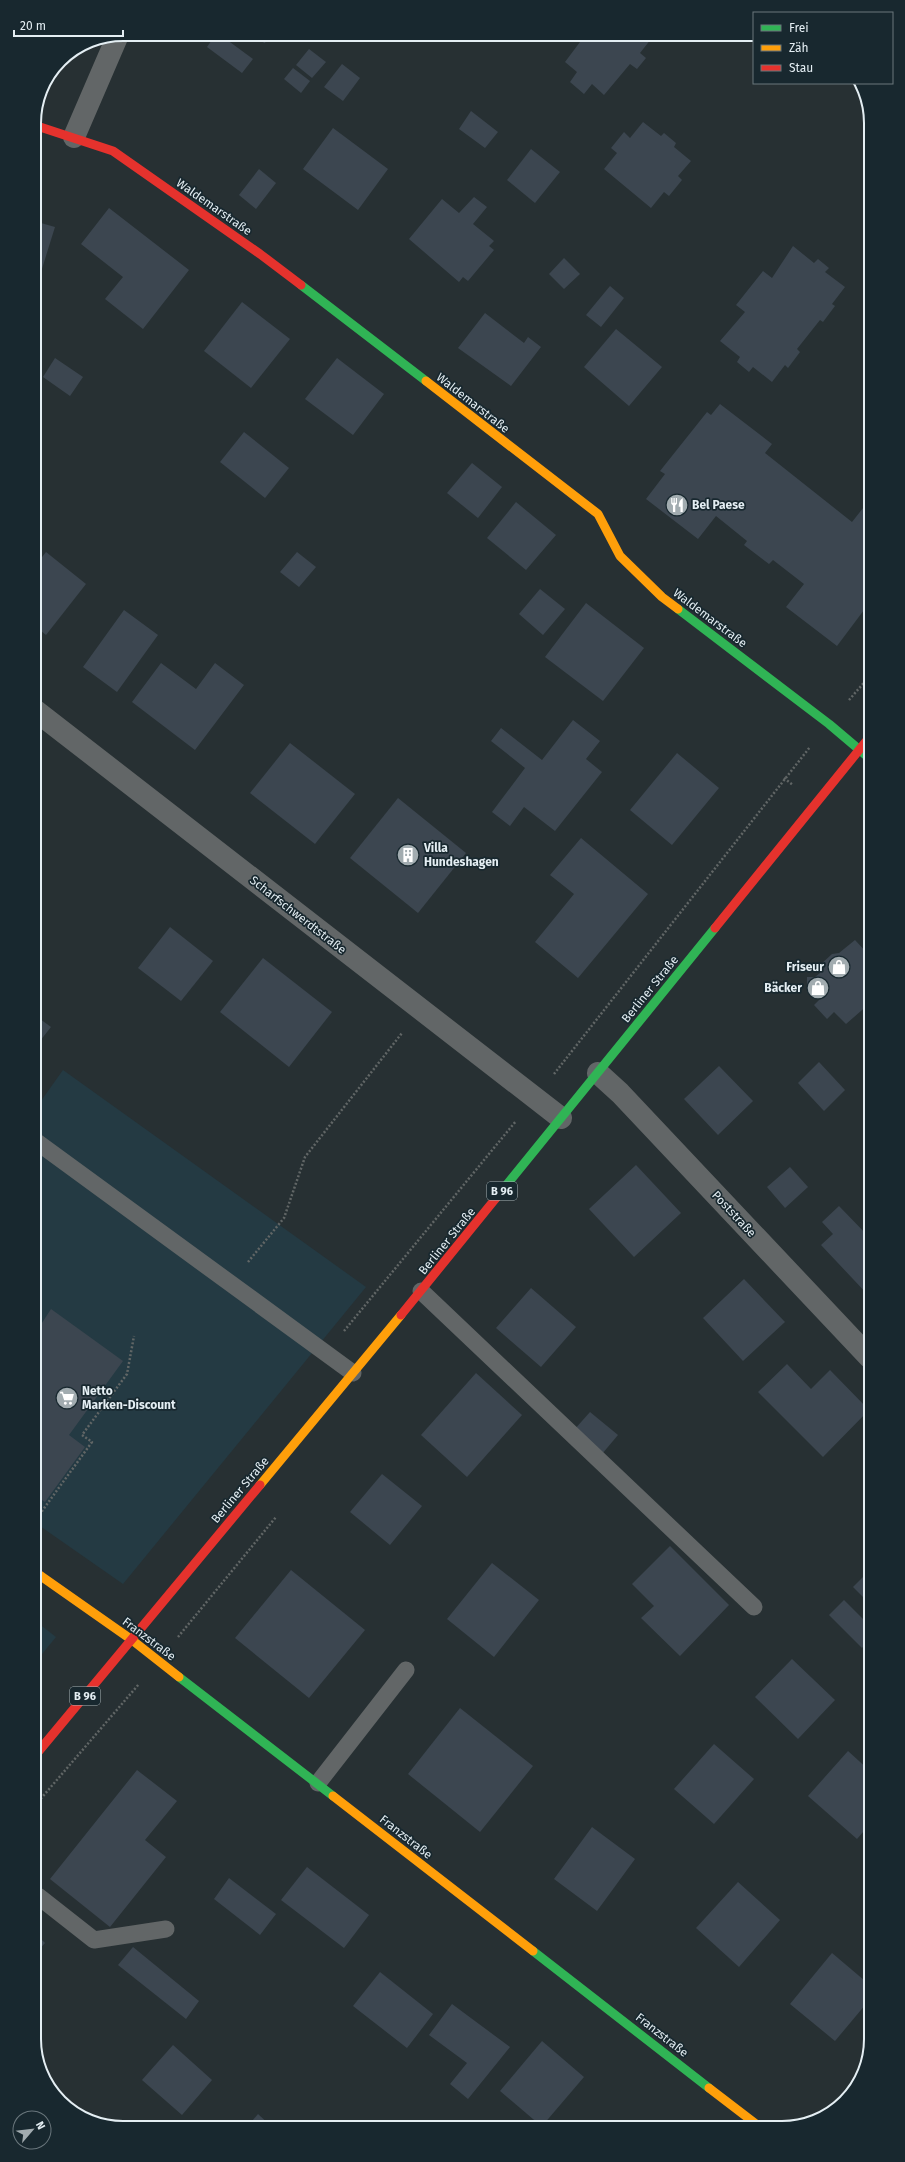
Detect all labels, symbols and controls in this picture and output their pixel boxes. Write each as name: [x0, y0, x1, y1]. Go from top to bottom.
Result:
scale bar: [14, 12, 123, 38]
legend: [753, 12, 893, 84]
text: 20 m: [20, 19, 46, 33]
text: Frei: [789, 21, 809, 35]
text: Zäh: [789, 41, 809, 55]
text: Stau: [789, 61, 813, 75]
street label: Waldemarstraße: [174, 176, 254, 238]
street label: Waldemarstraße: [434, 370, 512, 436]
restaurant icon: Bel Paese: [664, 492, 690, 518]
place label: Bel Paese: [692, 498, 745, 512]
street label: Waldemarstraße: [670, 586, 750, 650]
place label: Villa Hundeshagen: [423, 841, 499, 869]
building icon: Villa Hundeshagen: [395, 842, 421, 868]
street label: Scharfschwerdtstraße: [247, 873, 349, 957]
street label: Berliner Straße: [619, 953, 681, 1025]
shop icon: Friseur: [826, 954, 852, 980]
place label: Friseur: [786, 960, 824, 974]
shop icon: Bäcker: [805, 975, 831, 1001]
place label: Bäcker: [764, 981, 802, 995]
road number: B 96: [487, 1182, 517, 1200]
street label: Poststraße: [709, 1188, 759, 1240]
street label: Berliner Straße: [416, 1205, 478, 1277]
place label: Netto Marken-Discount: [82, 1384, 176, 1412]
supermarket icon: Netto Marken-Discount: [54, 1385, 80, 1411]
street label: Berliner Straße: [208, 1454, 272, 1526]
street label: Franzstraße: [120, 1615, 178, 1663]
road number: B 96: [70, 1687, 100, 1705]
street label: Franzstraße: [377, 1812, 435, 1862]
street label: Franzstraße: [633, 2010, 691, 2060]
north arrow: [12, 2110, 52, 2150]
text: N: [33, 2119, 48, 2132]

